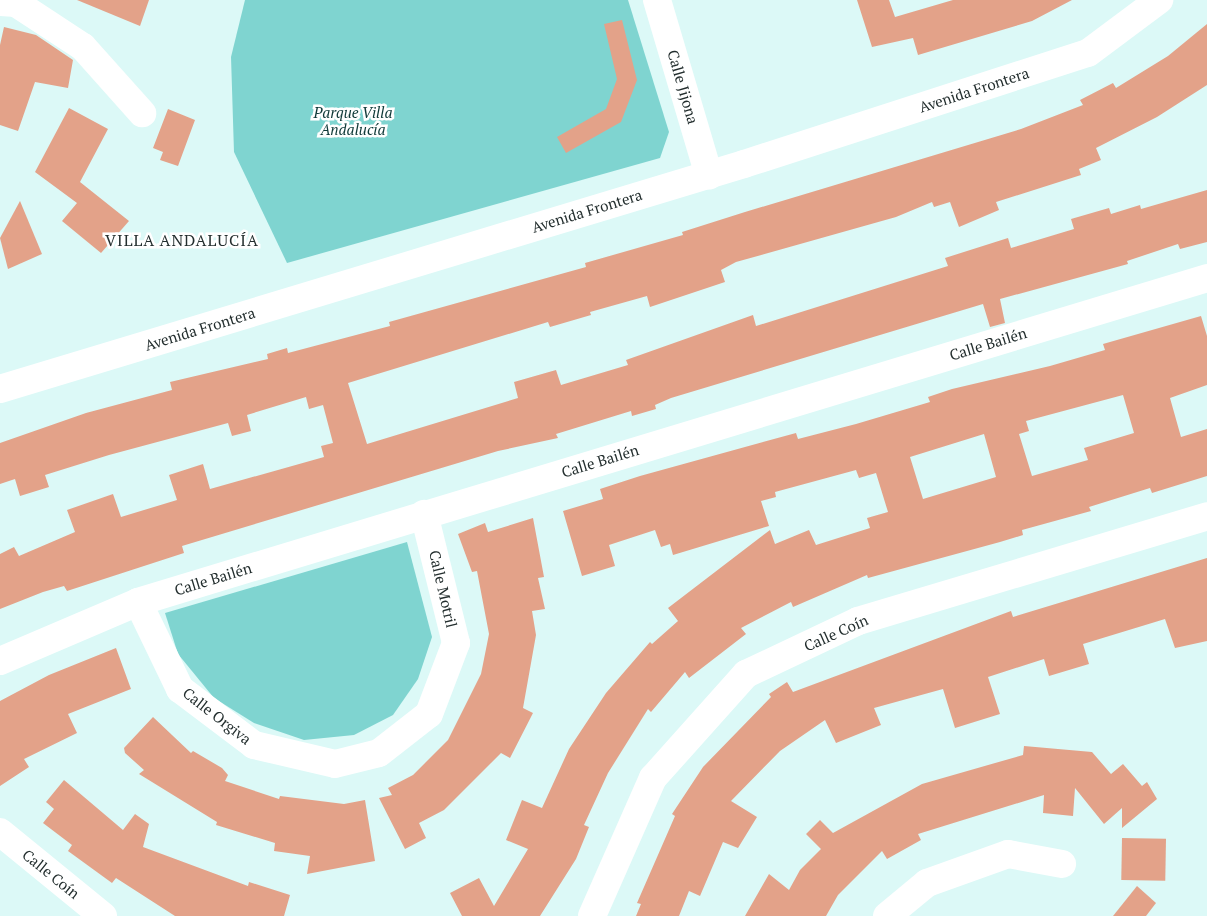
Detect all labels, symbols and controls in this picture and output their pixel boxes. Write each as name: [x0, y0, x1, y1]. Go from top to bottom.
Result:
street label: Calle Jijona: [664, 48, 702, 126]
street label: Avenida Frontera: [917, 64, 1031, 116]
park label: Parque Villa Andalucía: [313, 103, 393, 138]
street label: Avenida Frontera: [530, 186, 644, 236]
district label: VILLA ANDALUCÍA: [103, 230, 261, 250]
street label: Avenida Frontera: [143, 304, 257, 354]
street label: Calle Bailén: [947, 324, 1029, 364]
street label: Calle Bailén: [559, 441, 641, 481]
street label: Calle Motril: [425, 549, 461, 629]
street label: Calle Bailén: [172, 559, 254, 599]
street label: Calle Coín: [801, 611, 871, 655]
street label: Calle Orgiva: [179, 684, 255, 748]
street label: Calle Coín: [19, 845, 83, 903]

